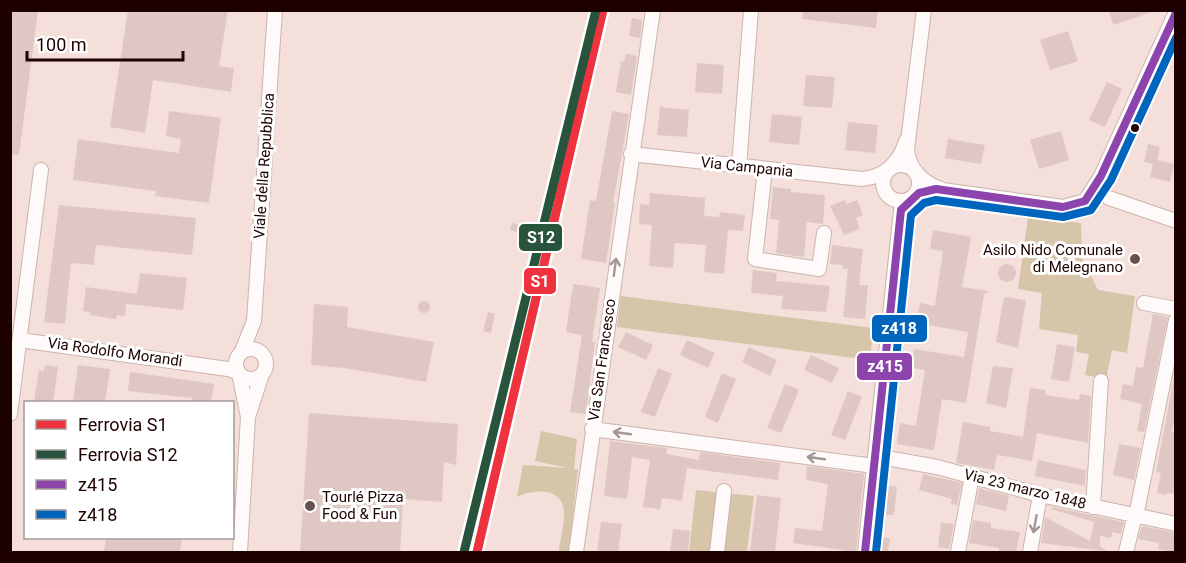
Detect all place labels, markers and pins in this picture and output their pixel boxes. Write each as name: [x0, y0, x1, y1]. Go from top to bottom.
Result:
unlabelled marker: [1129, 122, 1141, 134]
place label: Asilo Nido Comunale di Melegnano: [983, 241, 1123, 276]
marker: Asilo Nido Comunale di Melegnano: [1128, 252, 1142, 266]
place label: Tourlé Pizza Food & Fun: [322, 488, 404, 523]
marker: Tourlé Pizza Food & Fun: [303, 499, 317, 513]

